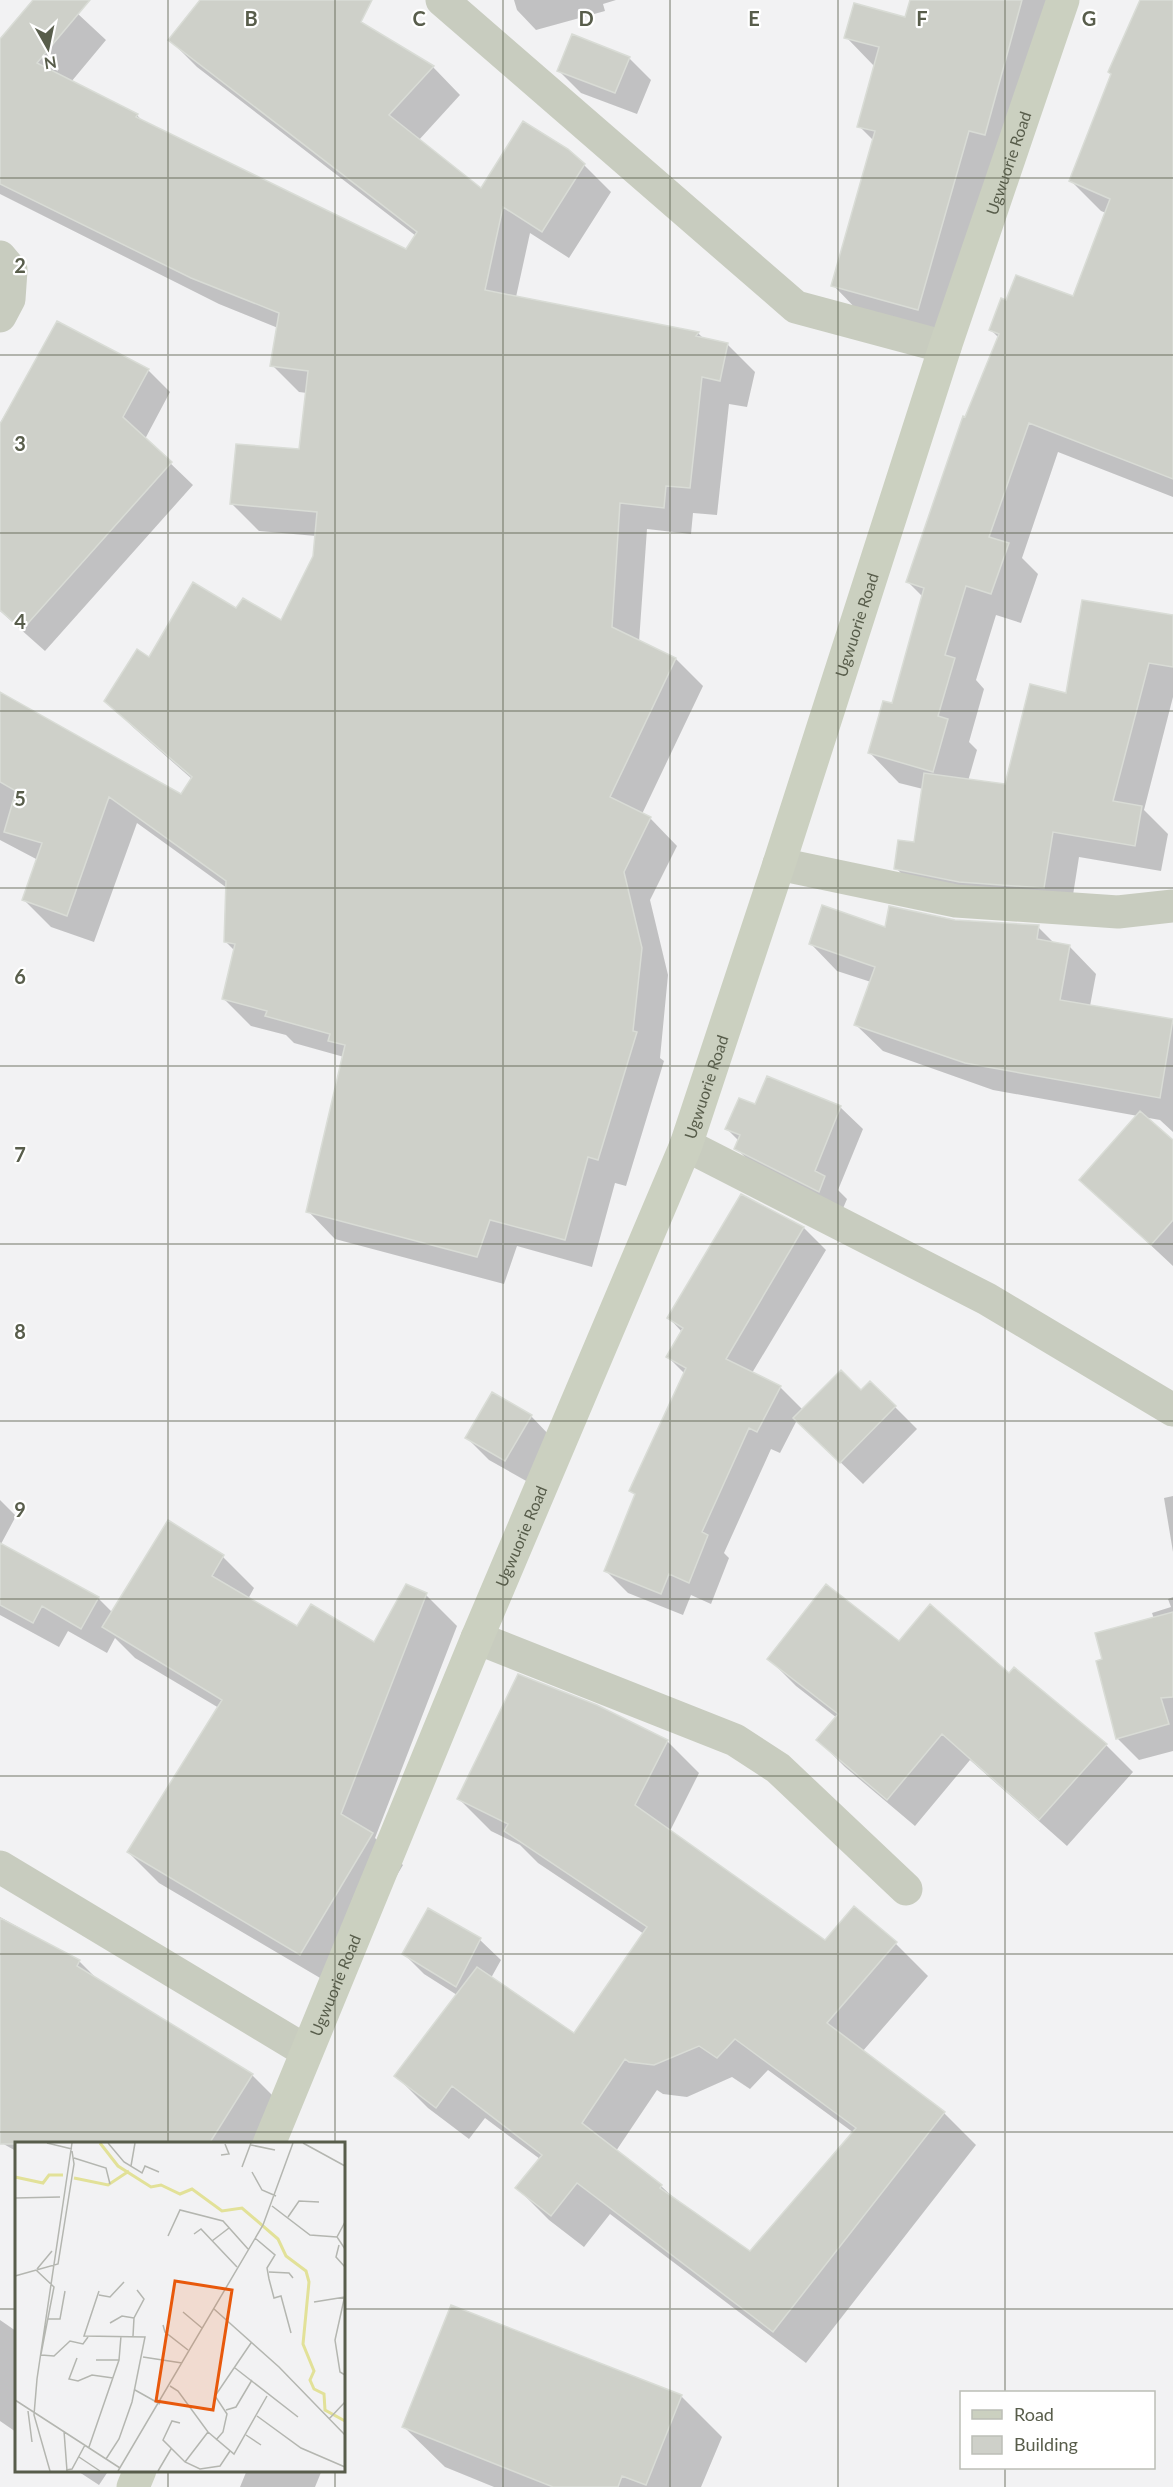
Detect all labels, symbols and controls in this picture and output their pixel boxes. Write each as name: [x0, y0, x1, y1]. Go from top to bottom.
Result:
text: B: [244, 6, 258, 30]
text: C: [412, 6, 426, 30]
text: D: [578, 6, 594, 30]
text: E: [748, 6, 760, 30]
text: F: [916, 6, 928, 30]
text: G: [1082, 6, 1096, 30]
north arrow: [18, 18, 78, 78]
text: N: [43, 53, 58, 74]
street label: Ugwuorie Road: [981, 109, 1034, 217]
text: 2: [14, 253, 26, 277]
text: 3: [14, 431, 26, 455]
street label: Ugwuorie Road: [830, 570, 881, 679]
text: 4: [14, 609, 26, 633]
text: 5: [14, 786, 26, 810]
text: 6: [14, 964, 26, 988]
street label: Ugwuorie Road: [679, 1032, 731, 1141]
text: 7: [14, 1142, 26, 1166]
text: 8: [14, 1319, 26, 1343]
street label: Ugwuorie Road: [490, 1482, 550, 1589]
text: 9: [14, 1497, 26, 1521]
street label: Ugwuorie Road: [305, 1931, 364, 2038]
inset map: [15, 2142, 345, 2472]
legend: [960, 2391, 1155, 2469]
text: Road: [1014, 2403, 1054, 2425]
text: Building: [1014, 2433, 1078, 2455]

